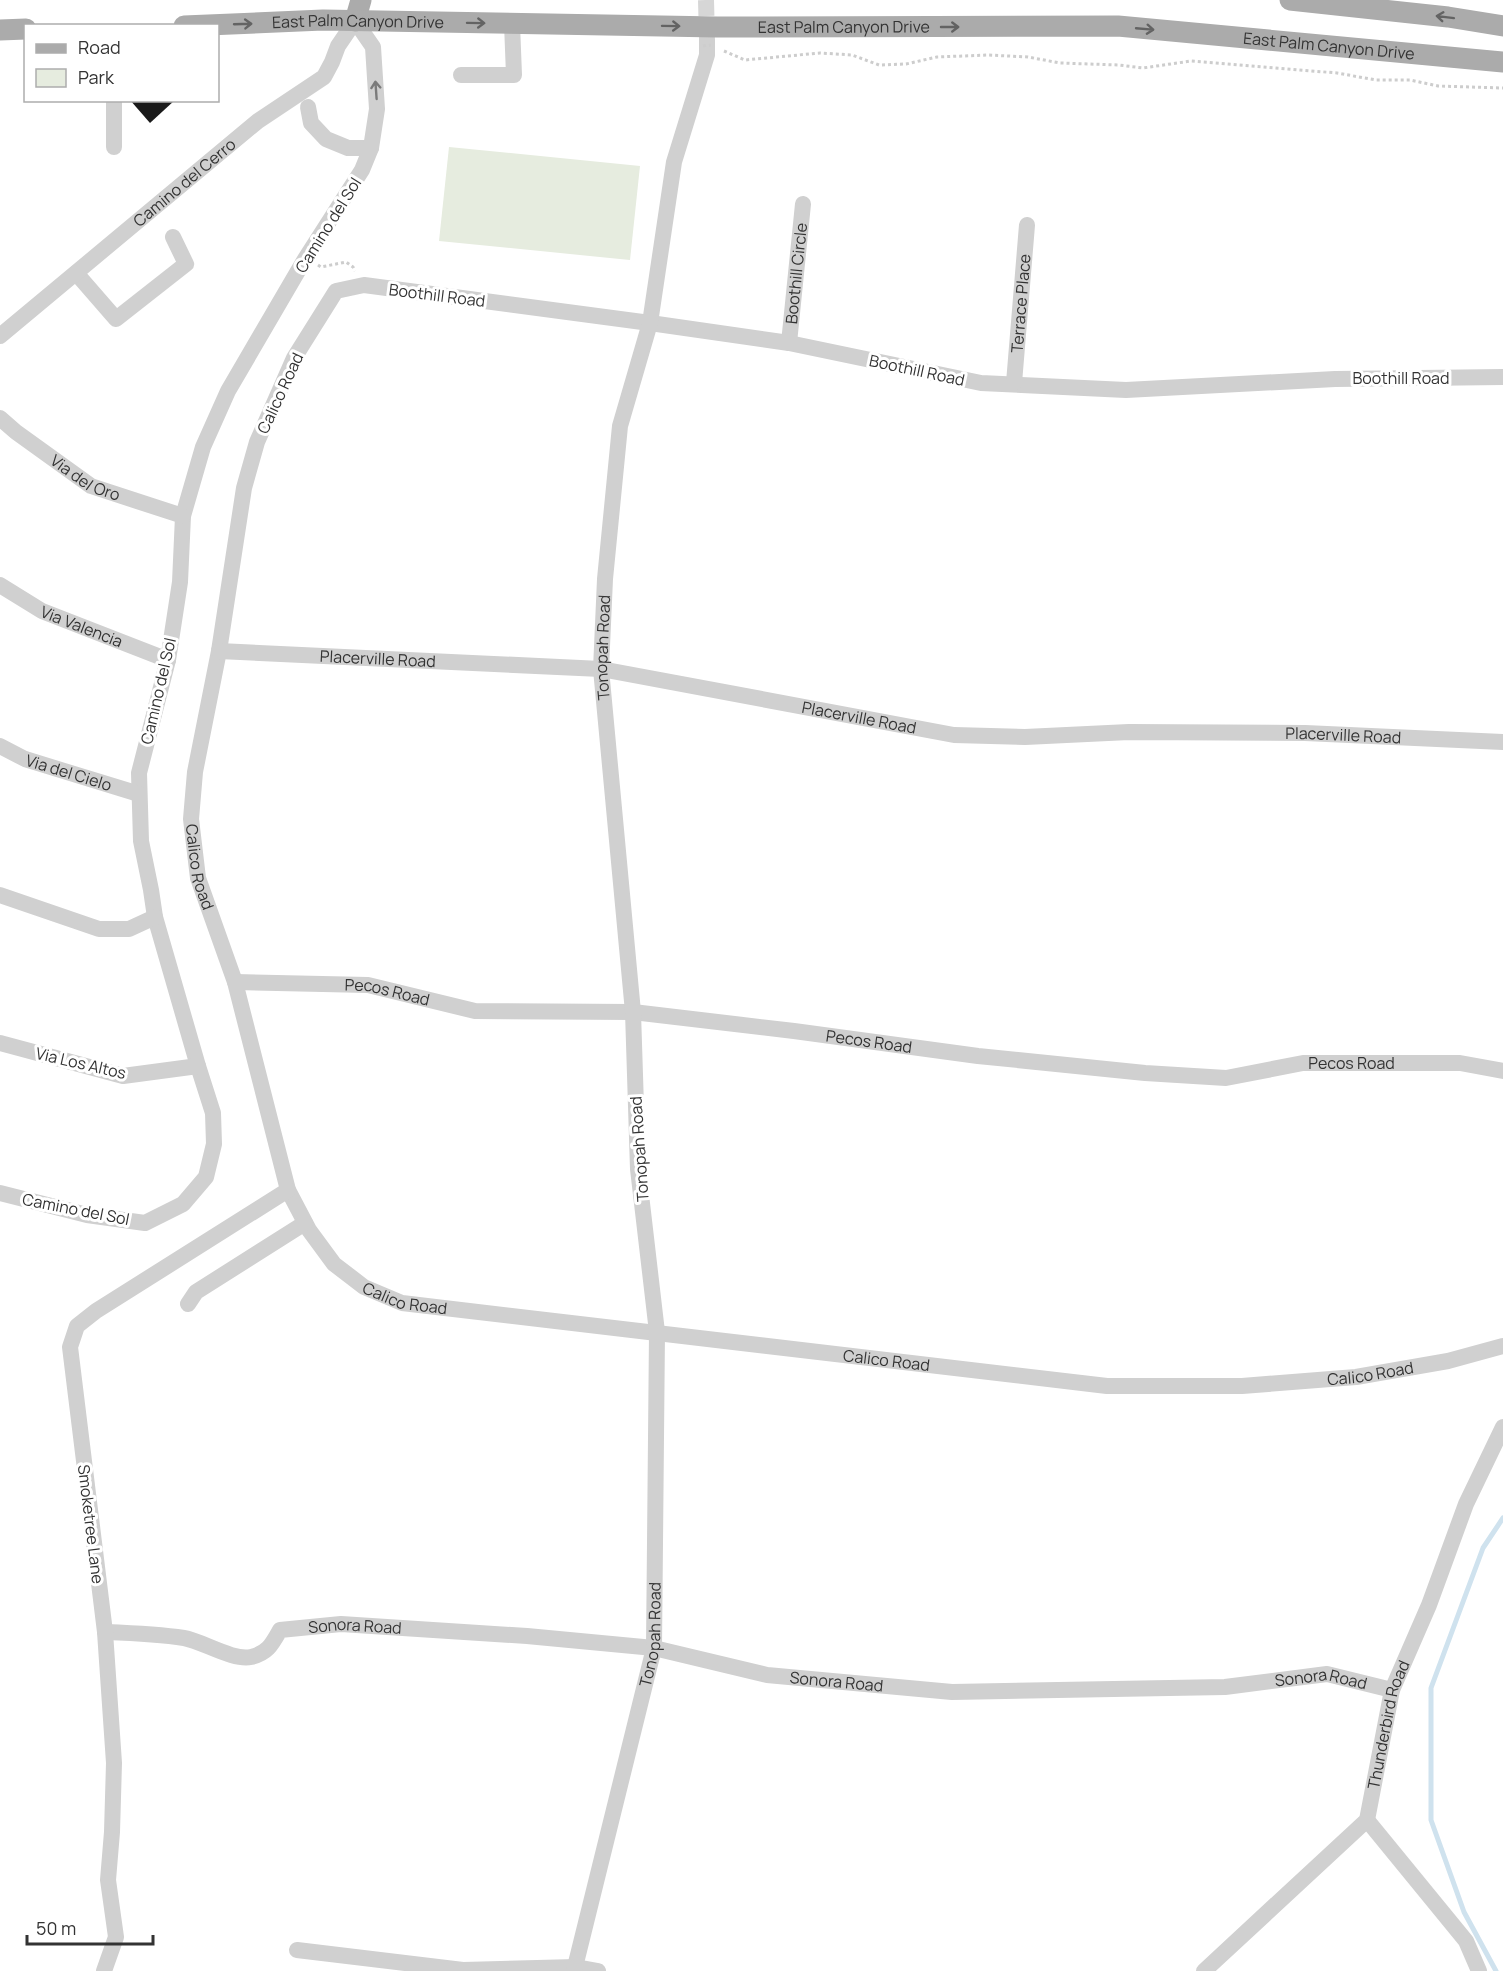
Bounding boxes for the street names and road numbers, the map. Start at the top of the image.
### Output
street label: East Palm Canyon Drive [271,9,444,33]
street label: East Palm Canyon Drive [758,15,930,38]
street label: East Palm Canyon Drive [1242,27,1416,65]
street label: Camino del Cerro [128,133,240,232]
street label: Camino del Sol [290,173,366,277]
street label: Boothill Circle [780,222,812,325]
street label: Terrace Place [1006,253,1036,354]
street label: Boothill Road [388,278,486,312]
street label: Calico Road [252,349,308,437]
street label: Boothill Road [867,349,967,391]
street label: Boothill Road [1353,367,1449,389]
street label: Via del Oro [46,449,123,506]
street label: Tonopah Road [590,594,615,701]
street label: Via Valencia [37,600,126,652]
street label: Camino del Sol [135,636,181,746]
street label: Placerville Road [319,645,436,672]
street label: Placerville Road [800,696,918,739]
street label: Placerville Road [1285,722,1402,748]
street label: Via del Cielo [23,749,114,796]
street label: Calico Road [181,823,219,913]
street label: Pecos Road [344,973,432,1011]
street label: Pecos Road [825,1024,913,1058]
street label: Via Los Altos [34,1042,128,1084]
street label: Pecos Road [1308,1052,1395,1074]
street label: Tonopah Road [624,1096,654,1202]
street label: Camino del Sol [21,1188,131,1230]
street label: Calico Road [359,1277,448,1319]
street label: Calico Road [842,1344,931,1376]
street label: Calico Road [1326,1356,1415,1390]
street label: Smoketree Lane [73,1463,109,1585]
street label: Tonopah Road [634,1582,666,1689]
street label: Sonora Road [307,1613,402,1639]
street label: Thunderbird Road [1362,1657,1415,1791]
street label: Sonora Road [1273,1663,1369,1694]
street label: Sonora Road [789,1666,884,1697]

